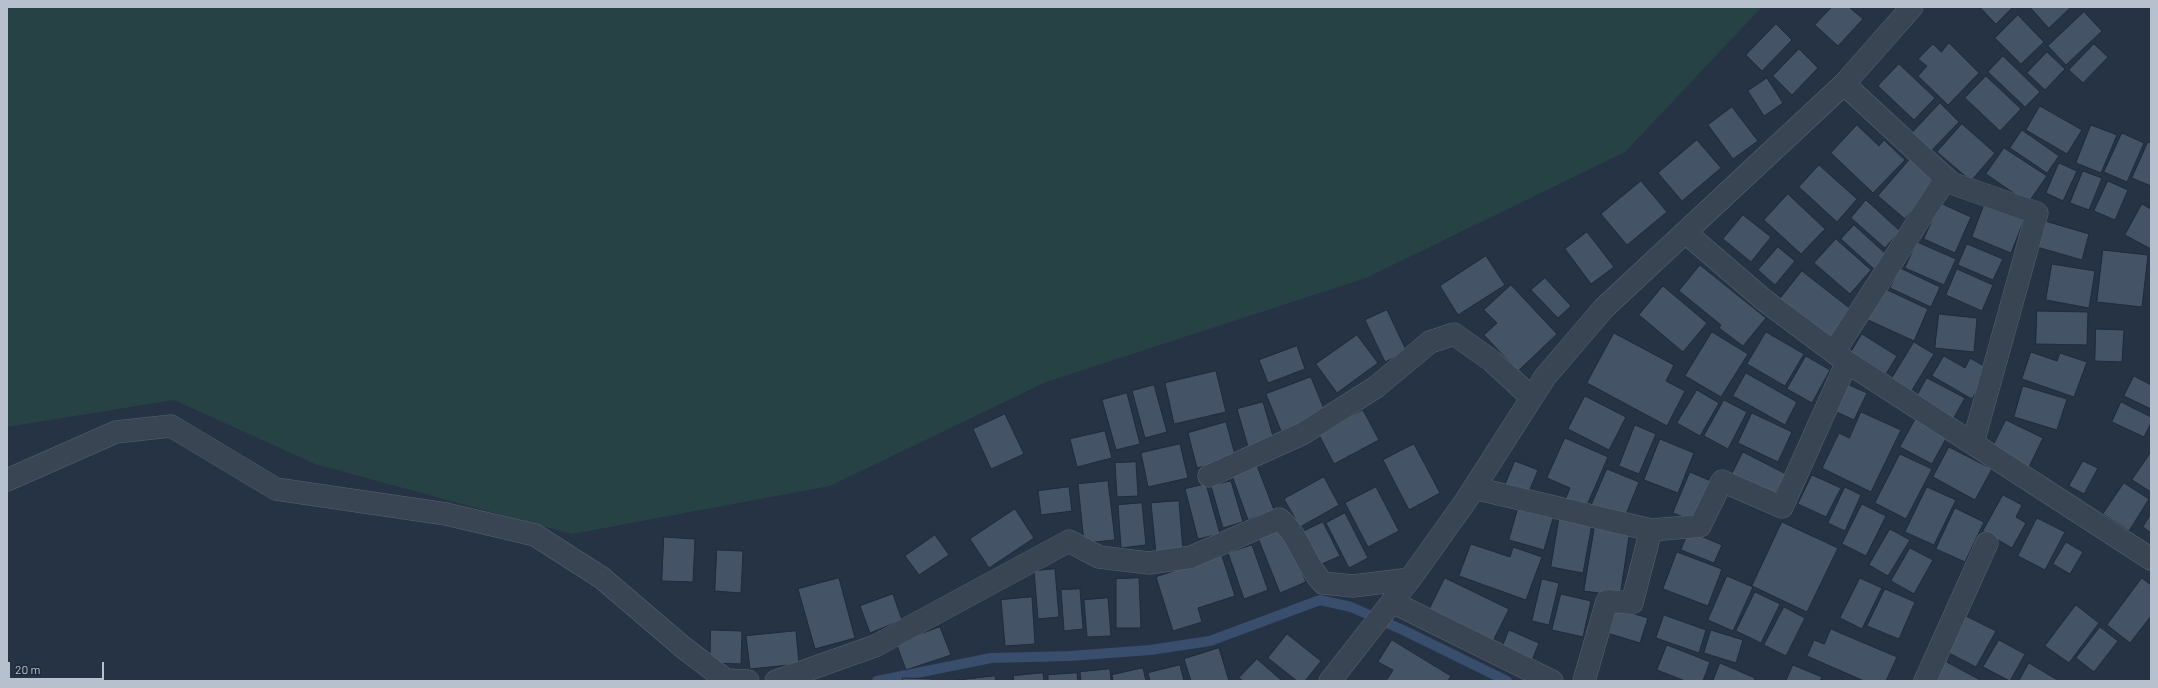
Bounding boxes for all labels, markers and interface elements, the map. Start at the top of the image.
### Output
scale bar [10,654,106,680]
text: 20 m [15,662,41,676]

